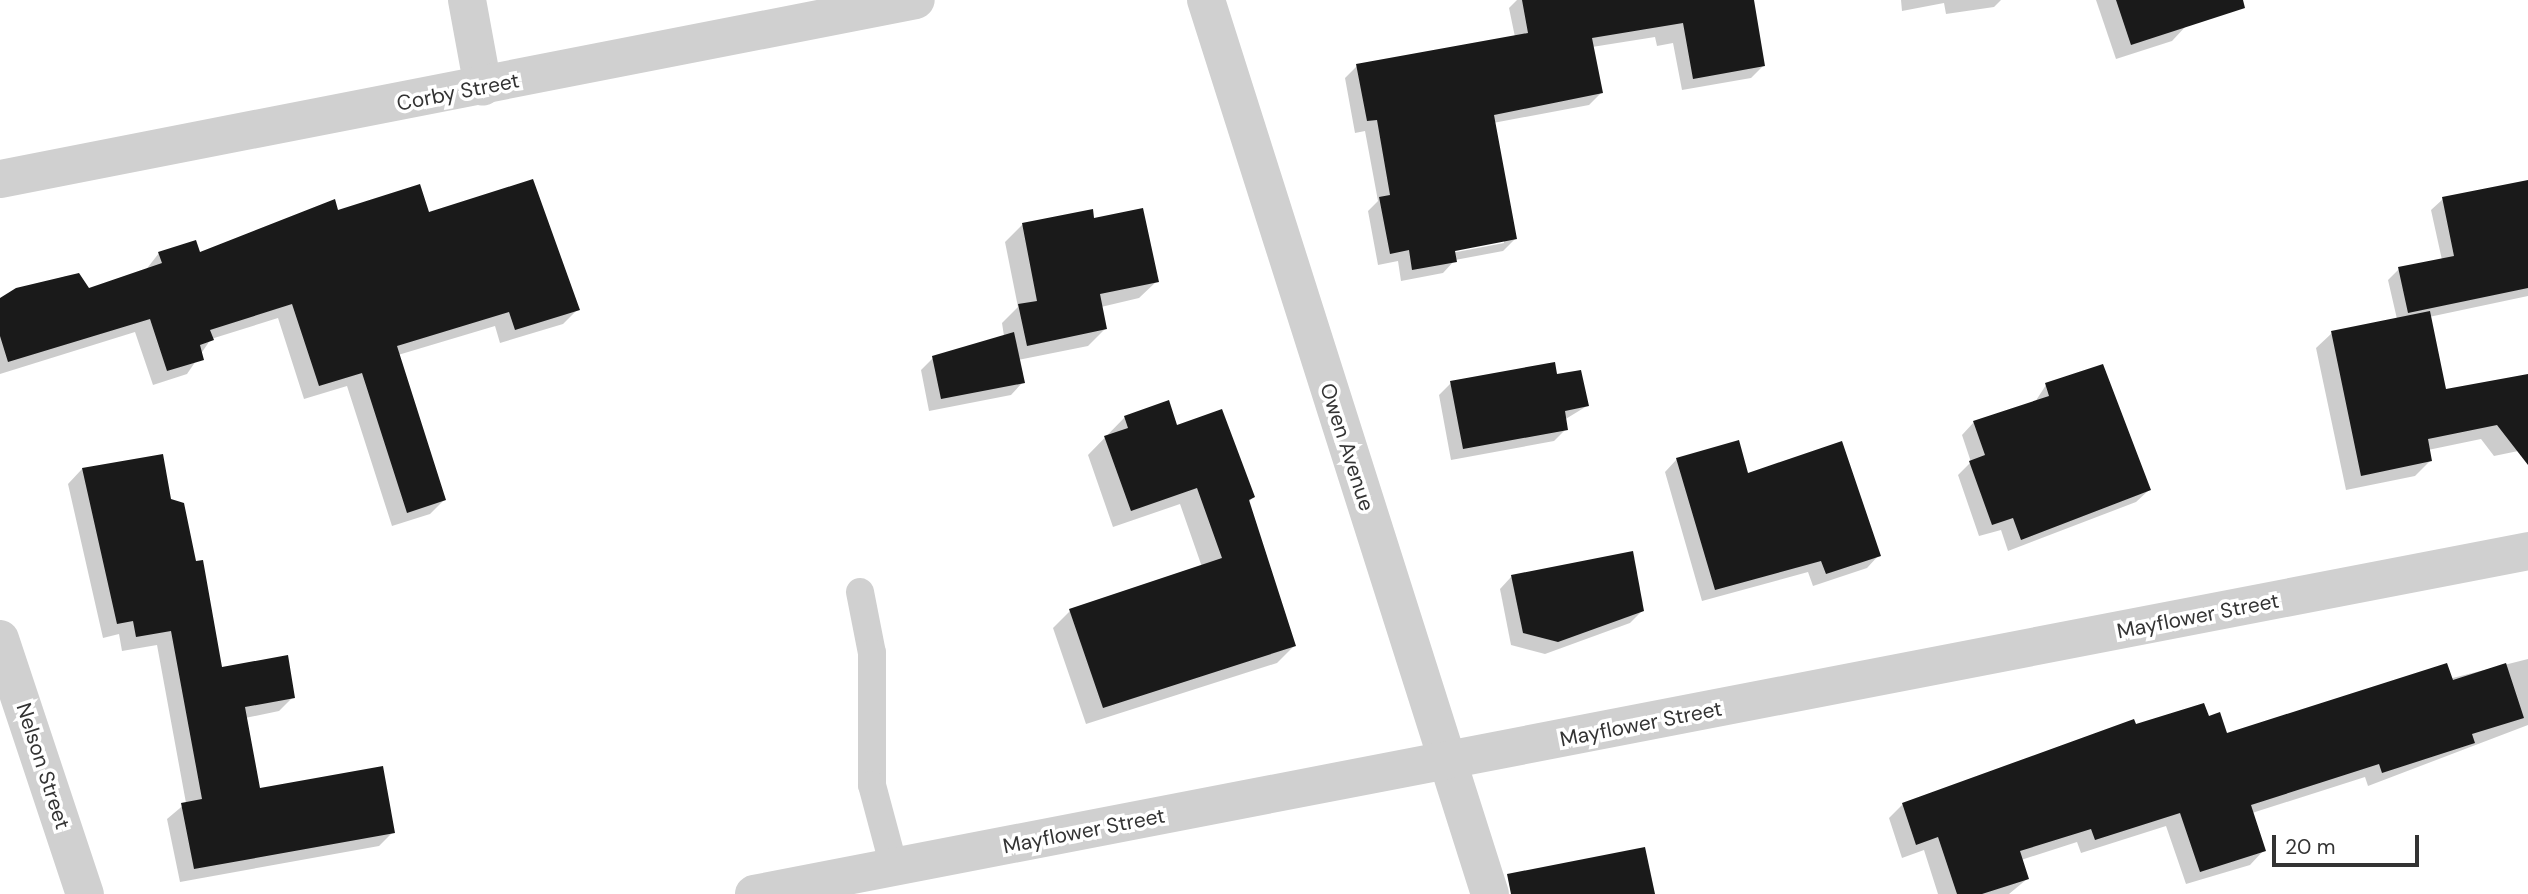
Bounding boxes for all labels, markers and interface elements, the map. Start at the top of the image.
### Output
street label: Corby Street [395,68,521,116]
street label: Owen Avenue [1314,380,1380,514]
street label: Mayflower Street [2115,588,2281,644]
street label: Mayflower Street [1558,696,1724,752]
street label: Nelson Street [11,700,75,832]
street label: Mayflower Street [1001,803,1167,859]
scale bar [2276,820,2423,864]
text: 20 m [2285,833,2336,861]

